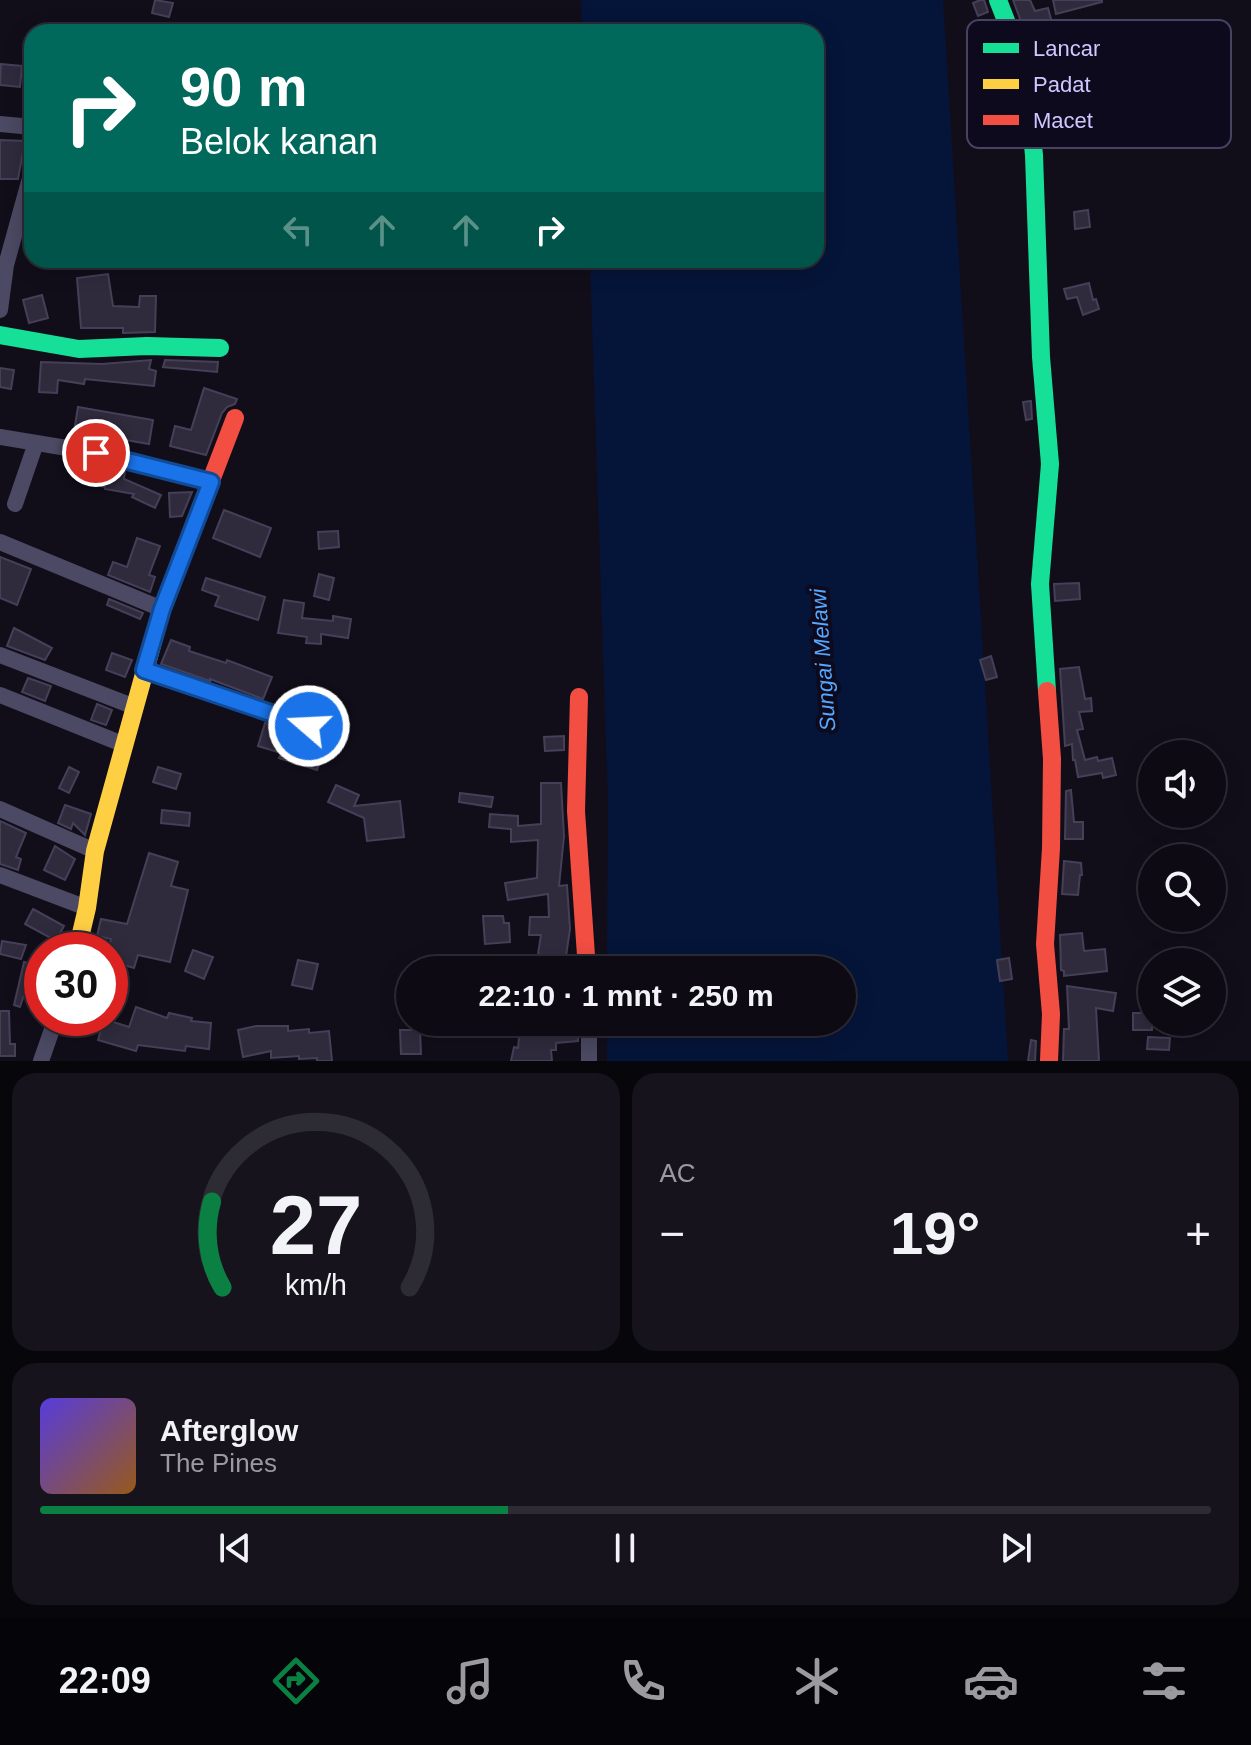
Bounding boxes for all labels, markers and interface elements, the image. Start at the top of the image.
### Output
legend [967,20,1231,148]
text: Lancar [1033,36,1100,61]
text: 90 m [180,55,308,118]
icon: right [48,56,152,160]
text: Padat [1033,72,1091,97]
text: Macet [1033,108,1093,133]
text: Belok kanan [180,121,378,162]
icon: left [276,208,320,252]
icon: ahead [360,208,404,252]
icon: ahead [444,208,488,252]
icon: right [528,208,572,252]
pin [62,419,130,487]
icon: arrive [74,431,118,475]
water label: Sungai Melawi [805,587,840,732]
position arrow [267,684,351,768]
map controls [1138,740,1226,1036]
button: sound [1138,740,1226,828]
button: search [1138,844,1226,932]
speed limit sign: 30 [24,932,128,1036]
button: layers [1138,948,1226,1036]
text: 22:10 · 1 mnt · 250 m [478,979,774,1012]
text: AC [660,1158,696,1188]
text: 27 [269,1179,362,1272]
text: 19° [890,1200,981,1267]
text: − [660,1209,685,1258]
text: + [1185,1209,1211,1258]
text: km/h [285,1269,347,1301]
text: Afterglow [160,1414,298,1447]
text: The Pines [160,1448,277,1478]
icon: previous [213,1526,257,1570]
icon: pause [603,1526,647,1570]
icon: next [994,1526,1038,1570]
icon: directions [268,1653,324,1709]
icon: music [442,1653,498,1709]
icon: phone [615,1653,671,1709]
icon: climate [789,1653,845,1709]
icon: car [963,1653,1019,1709]
icon: filters [1136,1653,1192,1709]
text: 22:09 [59,1660,151,1701]

